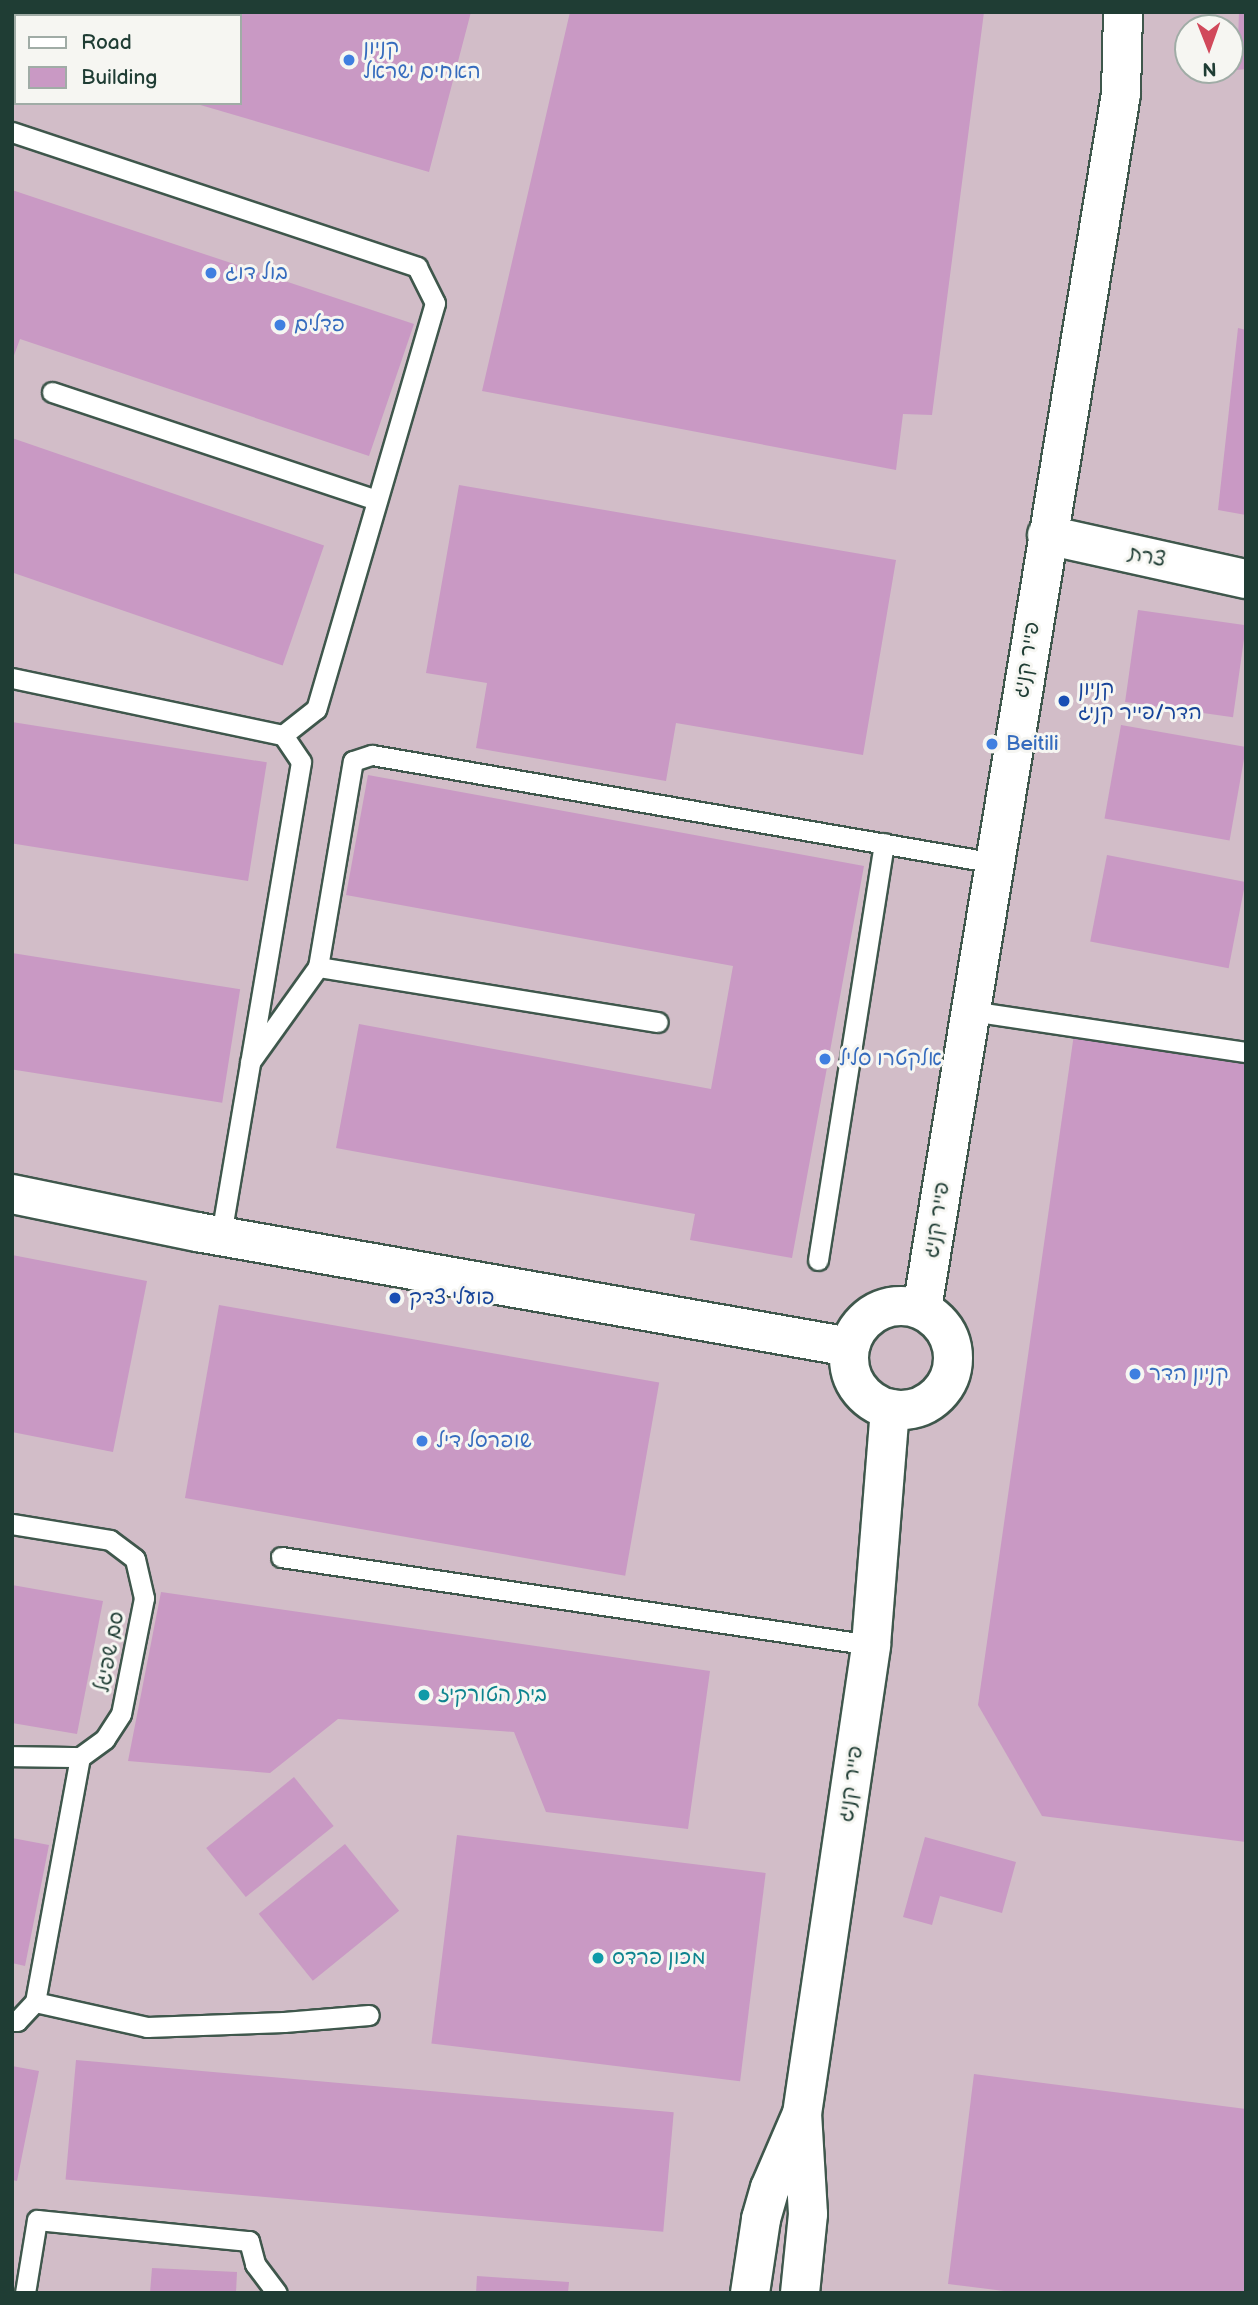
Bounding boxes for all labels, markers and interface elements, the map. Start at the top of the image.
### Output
legend [14,14,242,105]
north arrow [1174,14,1244,84]
text: Road [81,30,132,55]
place label: קניון האחים ישראל [363,35,481,85]
marker: קניון האחים ישראל [341,52,357,68]
text: N [1202,57,1217,80]
text: Building [81,65,157,90]
place label: בול דוג [225,260,288,286]
marker: בול דוג [203,265,219,281]
place label: פדלים [294,312,345,338]
marker: פדלים [272,317,288,333]
street label: צרת [1126,541,1168,573]
street label: פייר קניג [1009,620,1045,700]
place label: קניון הדר/פייר קניג [1078,676,1202,726]
marker: קניון הדר/פייר קניג [1056,693,1072,709]
place label: Beitili [1006,731,1059,757]
marker: Beitili [984,736,1000,752]
place label: אלקטרו סליל [839,1046,942,1072]
marker: אלקטרו סליל [817,1051,833,1067]
street label: פייר קניג [919,1180,955,1260]
place label: פועלי צדק [409,1285,494,1311]
marker: פועלי צדק [387,1290,403,1306]
place label: קניון הדר [1149,1361,1229,1387]
marker: קניון הדר [1127,1366,1143,1382]
place label: שופרסל דיל [436,1428,532,1454]
marker: שופרסל דיל [414,1433,430,1449]
street label: סם שפיגל [90,1610,130,1694]
place label: בית הטורקיז [438,1682,547,1708]
marker: בית הטורקיז [416,1687,432,1703]
street label: פייר קניג [833,1744,869,1824]
place label: מכון פרדס [612,1945,705,1971]
marker: מכון פרדס [590,1950,606,1966]

